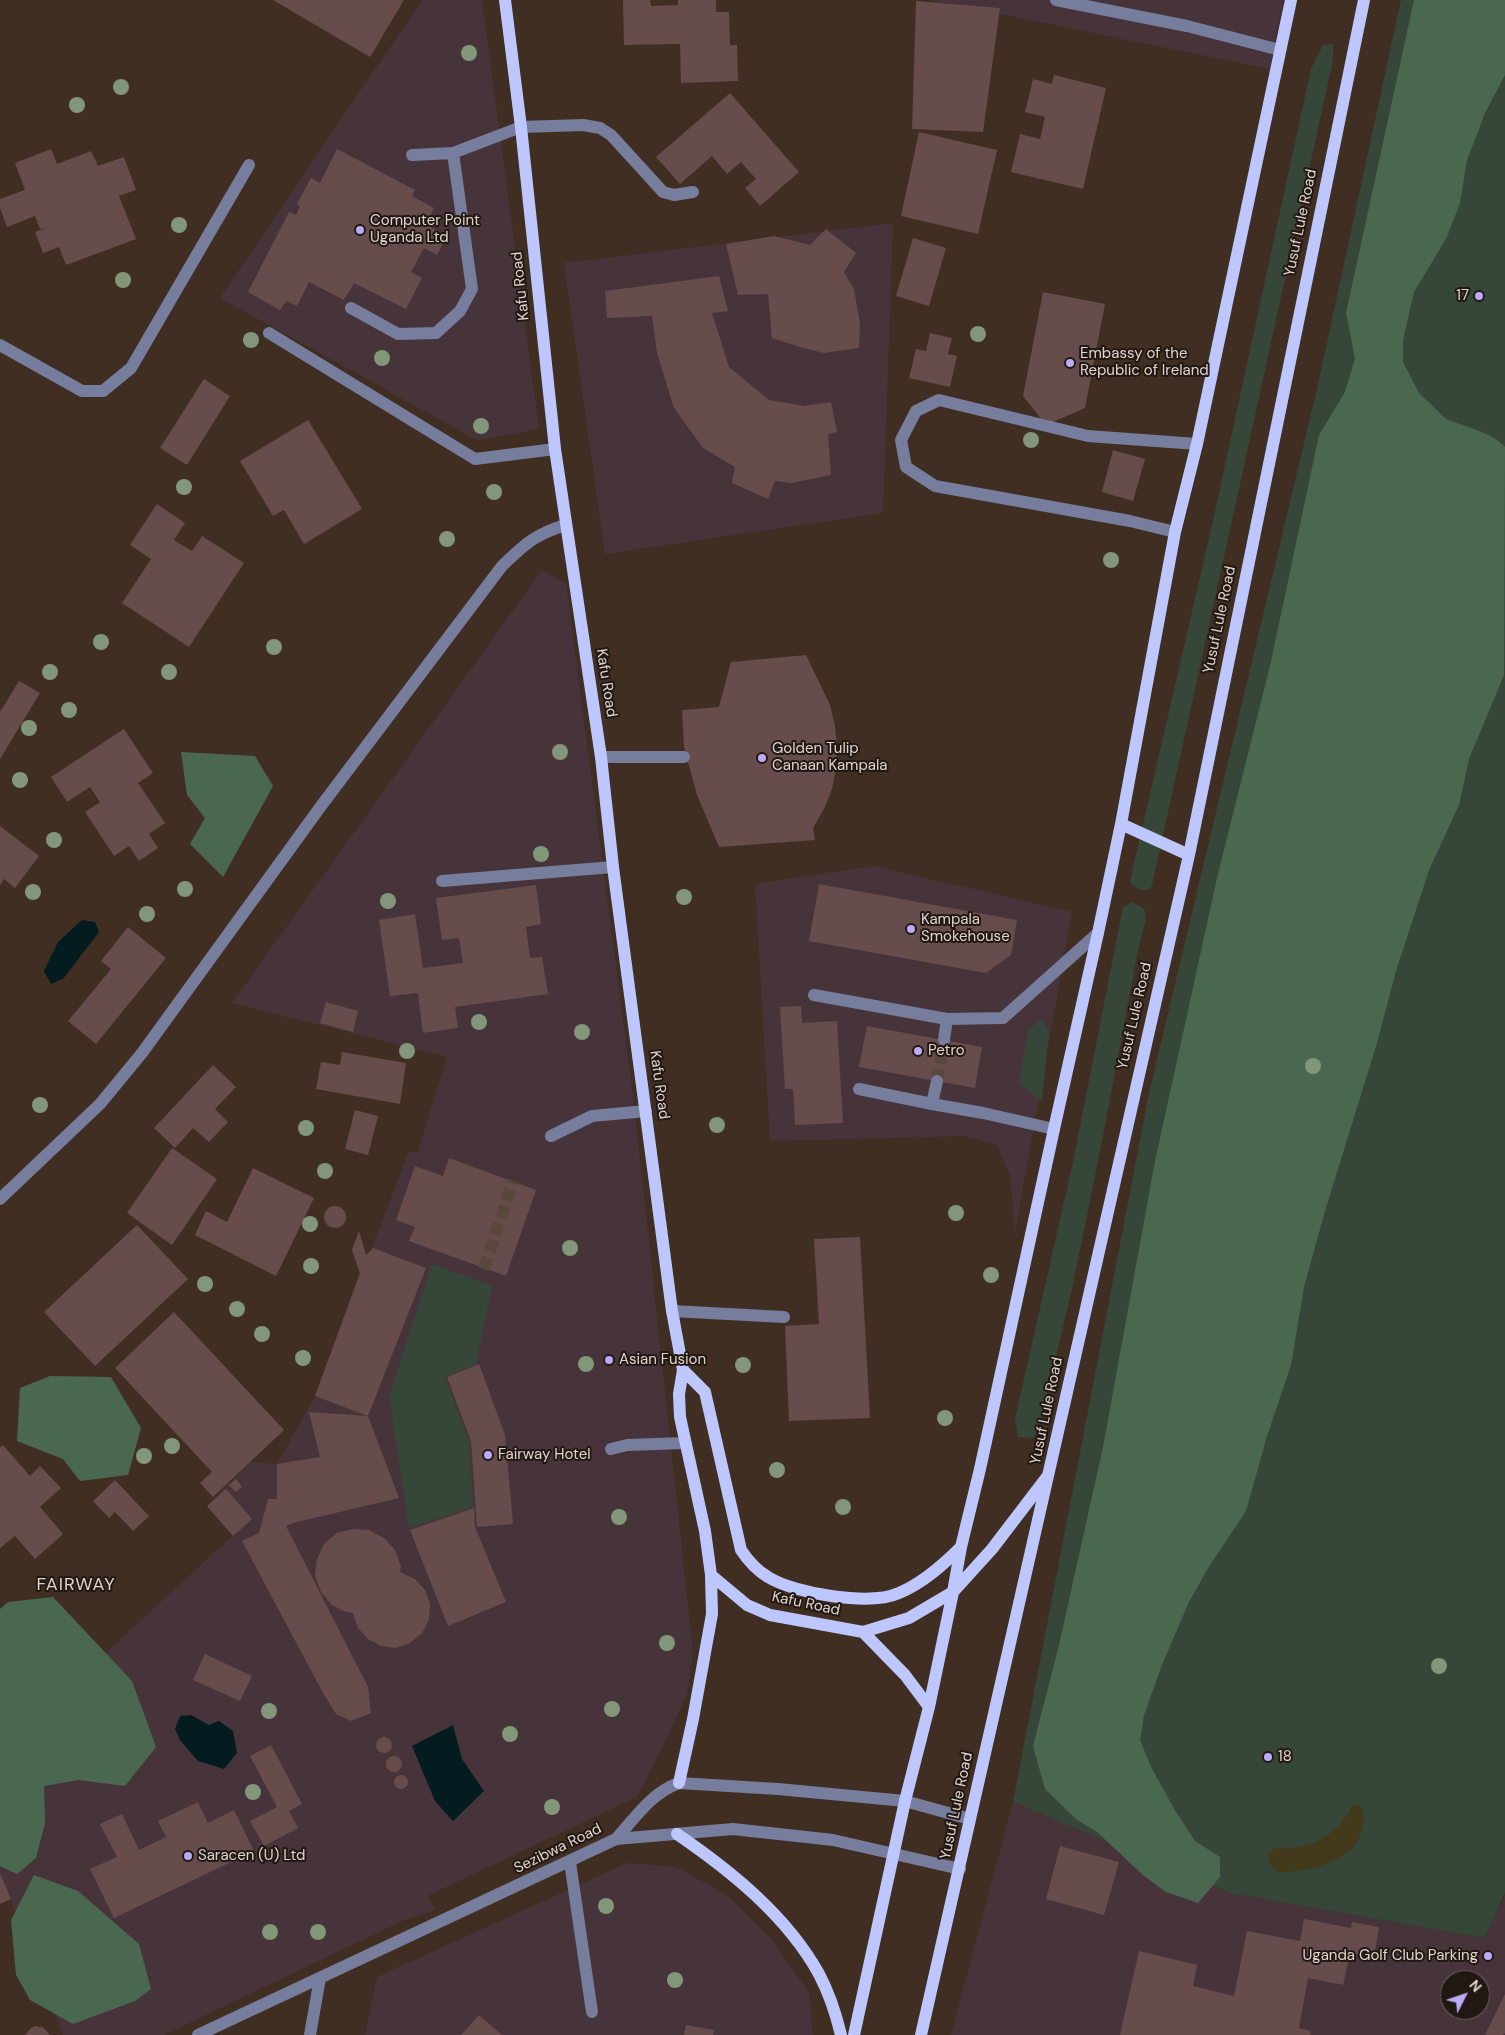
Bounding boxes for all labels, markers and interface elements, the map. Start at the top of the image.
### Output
street label: Yusuf Lule Road [1281,168,1321,278]
place label: Computer Point Uganda Ltd [370,212,480,247]
marker: Computer Point Uganda Ltd [354,224,366,236]
street label: Kafu Road [508,251,534,321]
place label: 17 [1456,287,1469,305]
marker: 17 [1473,290,1485,302]
place label: Embassy of the Republic of Ireland [1080,345,1209,380]
marker: Embassy of the Republic of Ireland [1064,357,1076,369]
street label: Yusuf Lule Road [1200,565,1240,675]
street label: Kafu Road [592,647,620,719]
place label: Golden Tulip Canaan Kampala [772,740,887,775]
marker: Golden Tulip Canaan Kampala [756,752,768,764]
place label: Kampala Smokehouse [921,911,1010,946]
marker: Kampala Smokehouse [905,923,917,935]
street label: Yusuf Lule Road [1114,961,1156,1071]
place label: Petro [928,1042,965,1060]
marker: Petro [912,1045,924,1057]
street label: Kafu Road [645,1049,673,1121]
place label: Asian Fusion [619,1351,706,1369]
marker: Asian Fusion [603,1354,615,1366]
street label: Yusuf Lule Road [1027,1356,1067,1466]
place label: Fairway Hotel [498,1446,591,1464]
marker: Fairway Hotel [482,1449,494,1461]
district label: FAIRWAY [36,1574,116,1596]
street label: Kafu Road [770,1588,842,1620]
place label: 18 [1278,1748,1292,1766]
street label: Yusuf Lule Road [937,1751,977,1861]
marker: 18 [1262,1751,1274,1763]
street label: Sezibwa Road [511,1820,605,1878]
place label: Saracen (U) Ltd [198,1847,306,1865]
marker: Saracen (U) Ltd [182,1850,194,1862]
place label: Uganda Golf Club Parking [1303,1947,1478,1965]
marker: Uganda Golf Club Parking [1482,1950,1494,1962]
north arrow [1440,1970,1490,2020]
text: N [1465,1976,1486,1996]

